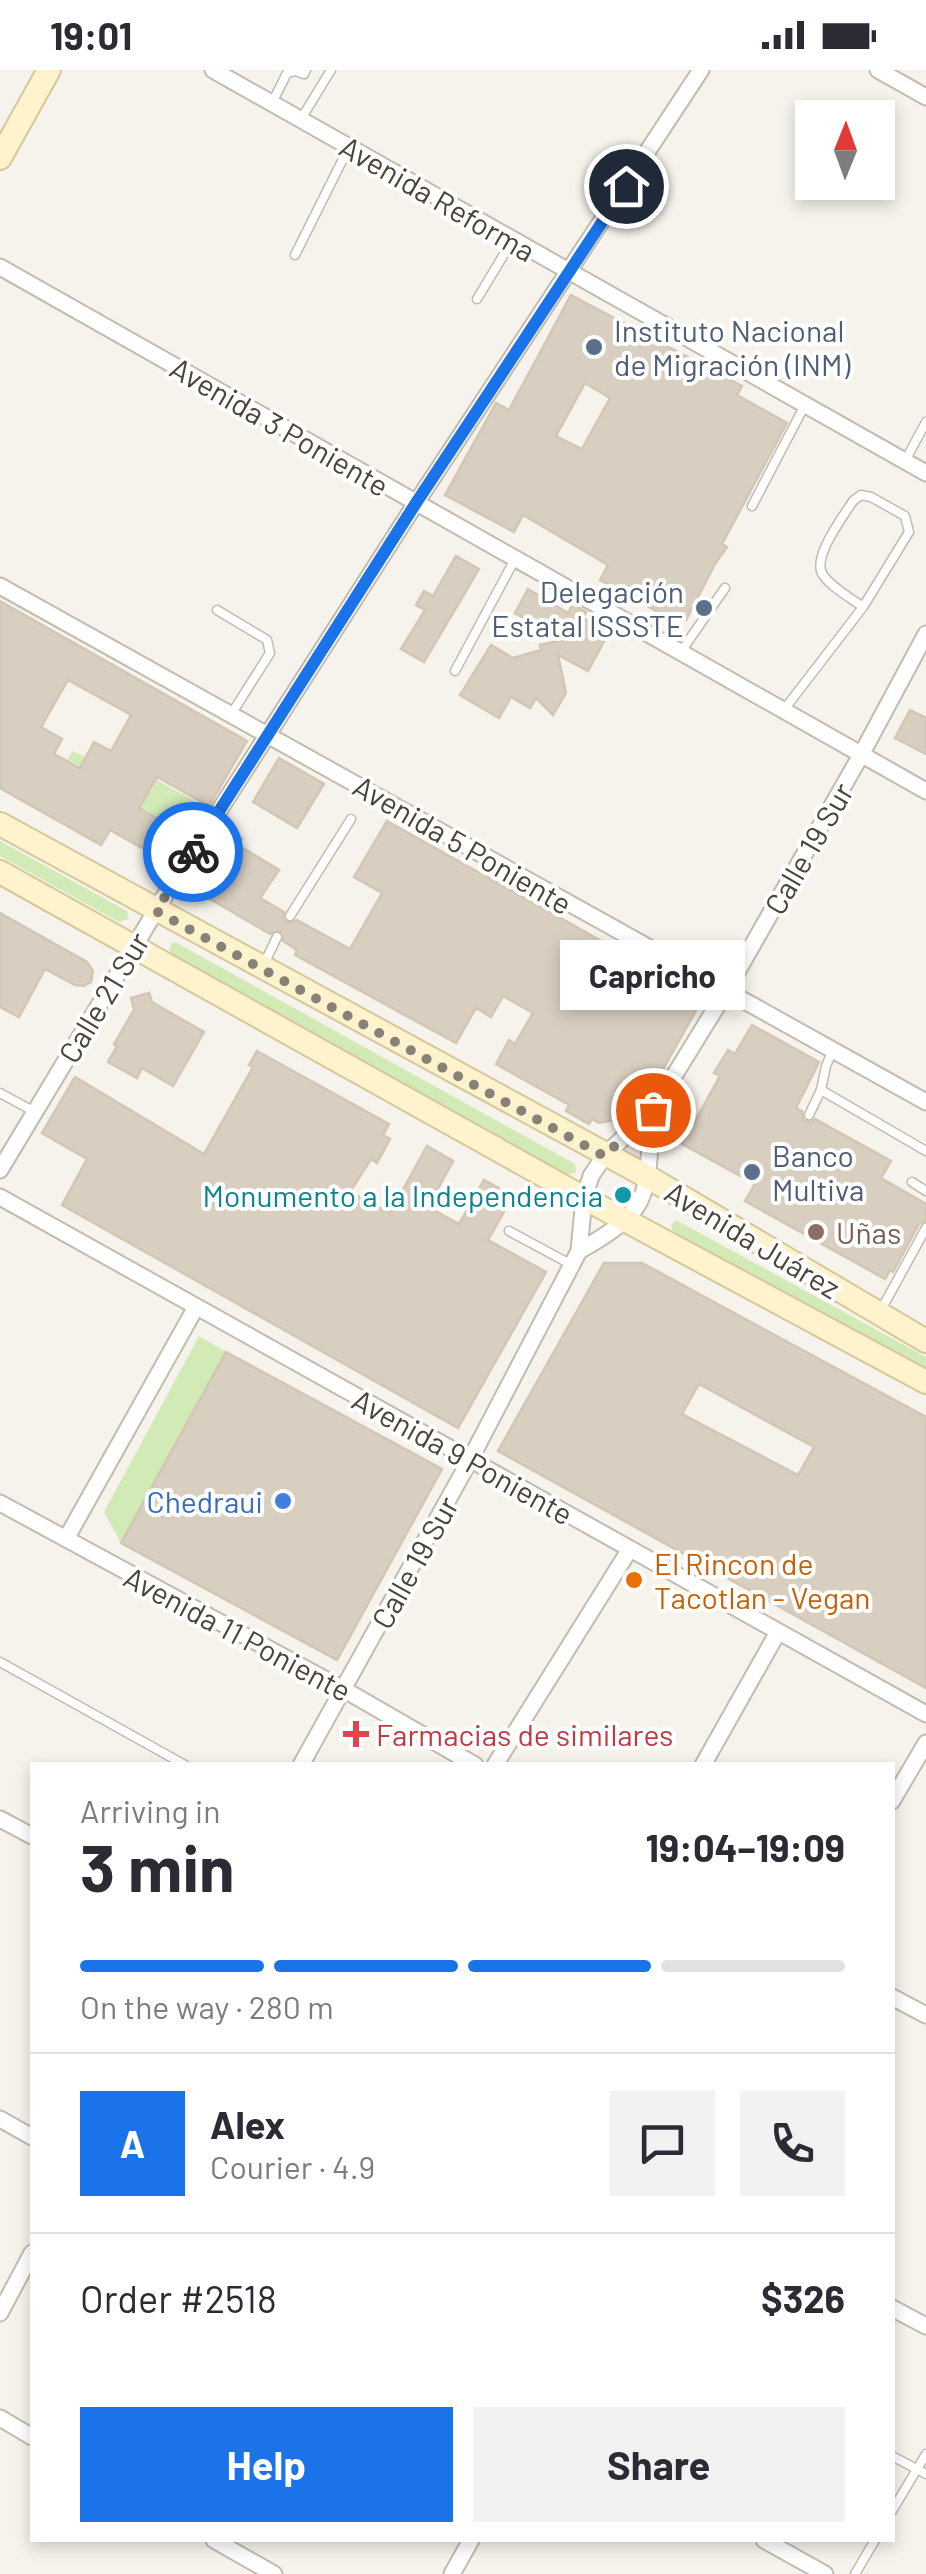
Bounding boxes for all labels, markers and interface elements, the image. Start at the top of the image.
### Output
text: 19:01 [50,12,132,58]
north arrow [795,100,895,200]
map controls [795,100,895,200]
street label: Avenida Reforma [334,128,542,268]
pin [584,144,669,229]
icon: home [599,159,654,214]
place label: Instituto Nacional de Migración (INM) [614,312,851,382]
marker: Instituto Nacional de Migración (INM) [583,336,605,358]
street label: Avenida 3 Poniente [164,349,396,503]
place label: Delegación Estatal ISSSTE [491,573,684,643]
marker: Delegación Estatal ISSSTE [693,597,715,619]
street label: Avenida 5 Poniente [347,767,579,921]
street label: Calle 19 Sur [756,776,860,920]
courier [143,802,243,902]
icon: bike [166,825,221,880]
street label: Calle 21 Sur [50,925,156,1069]
callout: Capricho [560,940,746,1010]
text: Capricho [589,956,716,994]
pin [611,1068,696,1153]
icon: bag [626,1083,681,1138]
place label: Banco Multiva [772,1137,864,1207]
marker: Banco Multiva [741,1161,763,1183]
street label: Avenida Juárez [659,1173,847,1305]
place label: Monumento a la Independencia [203,1177,603,1213]
marker: Monumento a la Independencia [612,1184,634,1206]
place label: Uñas [836,1214,901,1250]
marker: Uñas [805,1221,827,1243]
street label: Avenida 9 Poniente [347,1381,579,1531]
place label: Chedraui [147,1483,263,1519]
street label: Calle 19 Sur [363,1489,465,1634]
marker: Chedraui [272,1490,294,1512]
place label: El Rincon de Tacotlan - Vegan [654,1545,871,1615]
street label: Avenida 11 Poniente [118,1558,358,1708]
marker: El Rincon de Tacotlan - Vegan [623,1569,645,1591]
place label: Farmacias de similares [376,1716,674,1752]
marker: Farmacias de similares [345,1723,367,1745]
text: Arriving in [80,1791,220,1829]
text: 19:04–19:09 [645,1824,845,1870]
text: 3 min [80,1827,235,1905]
text: On the way · 280 m [80,1987,334,2025]
button: chat [610,2091,715,2196]
button: phone [740,2091,845,2196]
text: Alex [210,2101,285,2147]
text: A [120,2120,145,2166]
text: Courier · 4.9 [210,2147,375,2185]
text: Order #2518 [80,2275,277,2321]
text: $326 [761,2275,845,2321]
button: Help [80,2407,453,2522]
button: Share [473,2407,845,2522]

